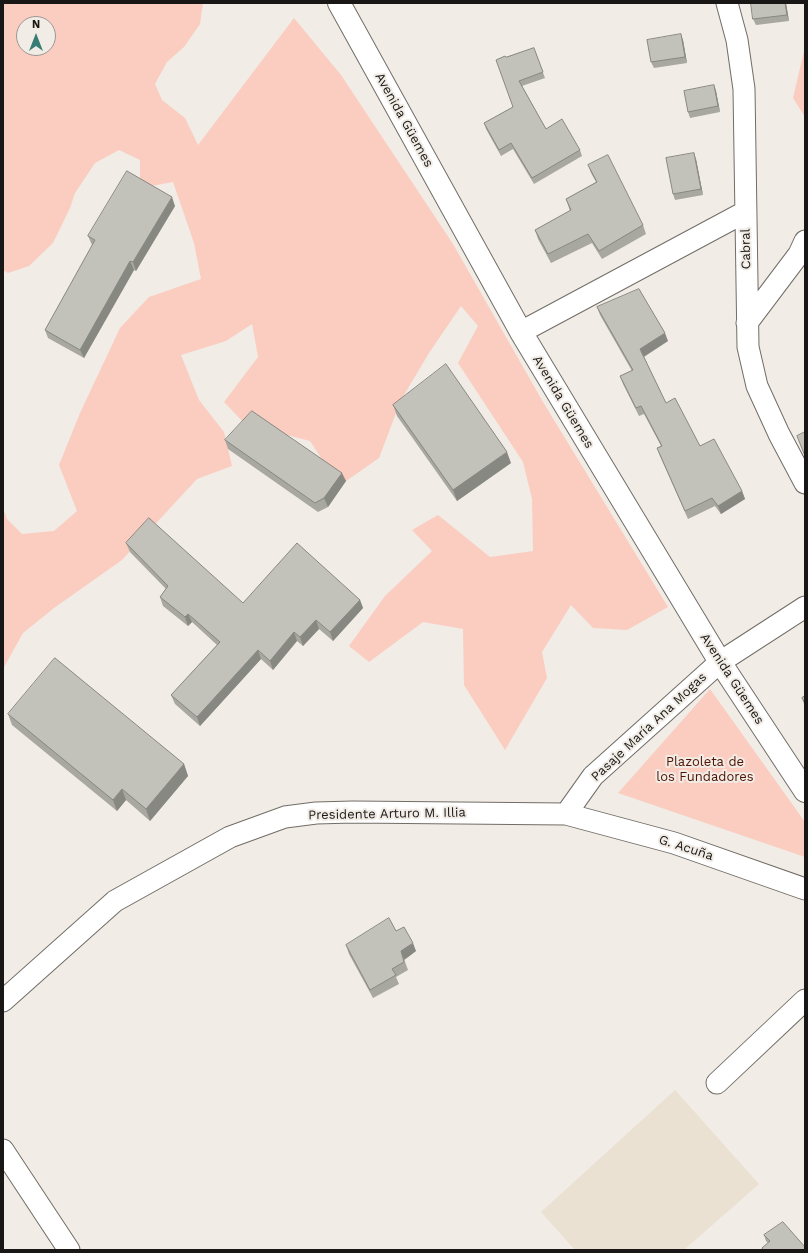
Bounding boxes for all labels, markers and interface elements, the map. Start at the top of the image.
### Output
north arrow [16,16,56,56]
text: N [32,18,40,31]
street label: Avenida Güemes [372,70,436,170]
street label: Cabral [738,228,754,270]
street label: Avenida Güemes [529,353,597,451]
street label: Avenida Güemes [697,630,767,728]
street label: Pasaje María Ana Mogas [588,669,710,785]
park label: Plazoleta de los Fundadores [656,754,754,785]
street label: Presidente Arturo M. Illia [308,805,466,823]
street label: G. Acuña [657,832,715,864]

